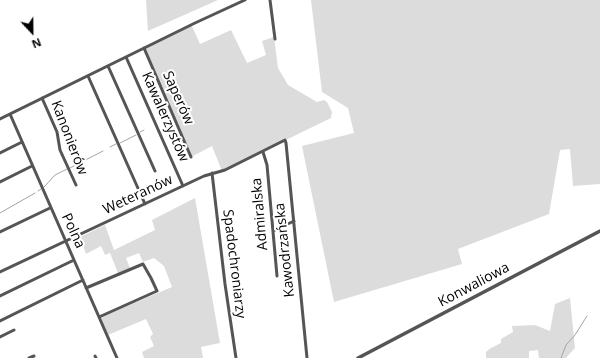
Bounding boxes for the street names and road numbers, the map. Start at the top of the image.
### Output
street label: Kawalerzystów [138,69,192,165]
street label: Saperów [159,69,197,127]
street label: Kanonierów [47,98,91,178]
street label: Weteranów [100,172,176,218]
street label: Admiralska [248,177,272,251]
street label: Kawodrzańska [272,202,298,298]
street label: Spadochroniarzy [219,209,249,319]
street label: Polna [58,211,88,251]
street label: Konwaliowa [435,259,513,311]

